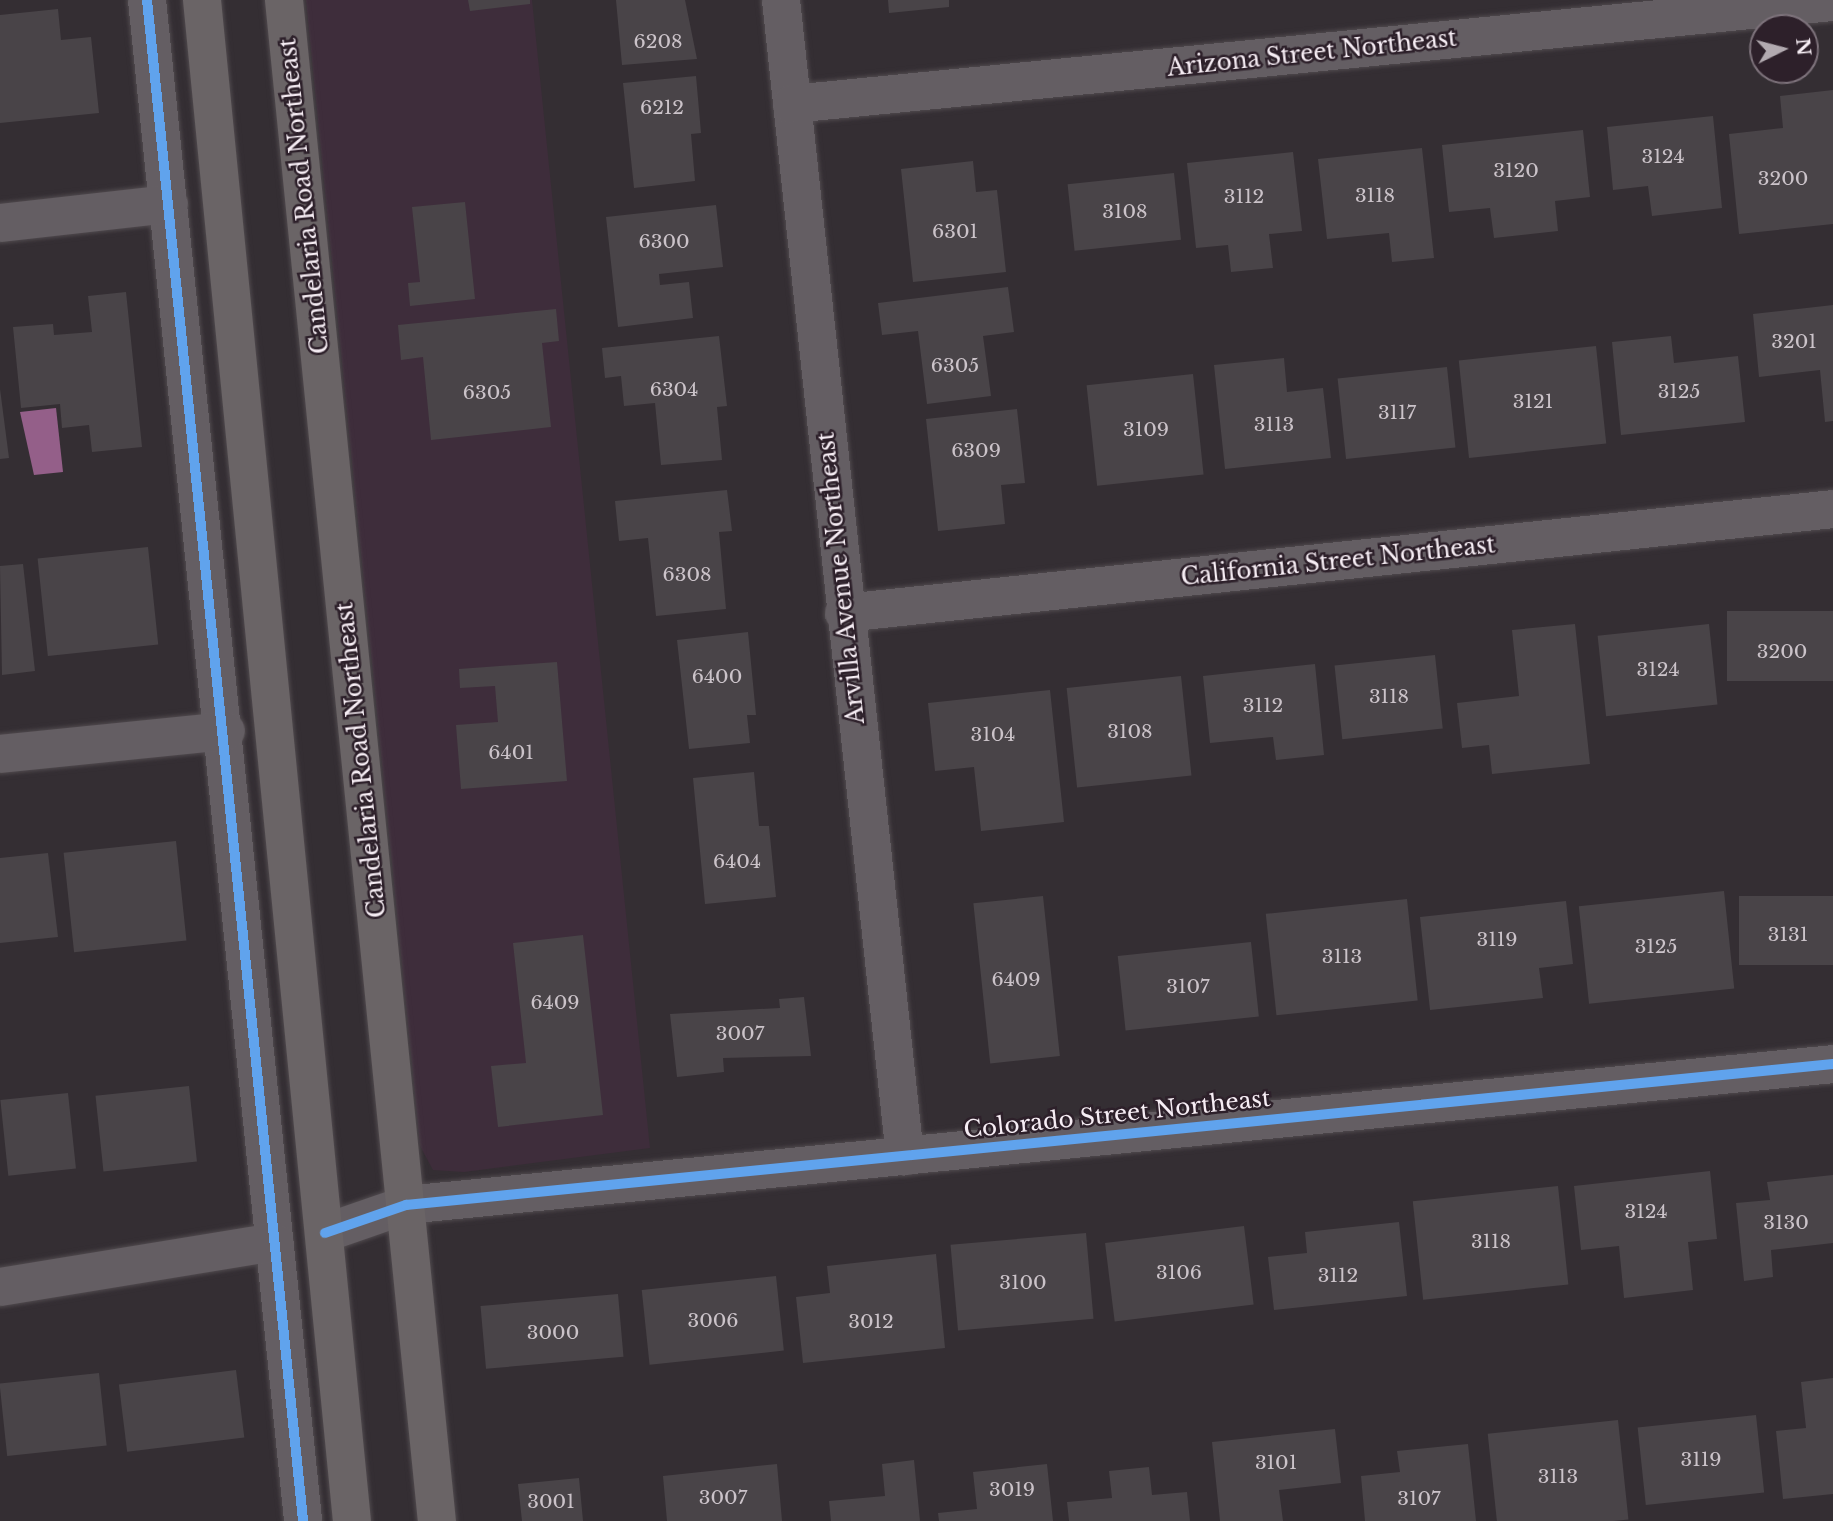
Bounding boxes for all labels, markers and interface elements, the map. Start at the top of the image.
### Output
north arrow [1749,14,1819,84]
street label: Arizona Street Northeast [1166,24,1458,82]
house number: 6208 [633,31,683,53]
street label: Candelaria Road Northeast [274,37,334,355]
text: N [1791,37,1816,57]
house number: 6212 [640,97,684,119]
house number: 3124 [1642,146,1684,168]
house number: 3120 [1493,160,1539,182]
house number: 3200 [1758,168,1808,190]
house number: 3118 [1355,185,1395,207]
house number: 3112 [1224,186,1264,208]
house number: 3108 [1102,201,1148,223]
house number: 6301 [932,221,978,243]
house number: 6300 [638,231,690,253]
house number: 3201 [1771,331,1817,353]
house number: 6305 [931,355,979,377]
house number: 6304 [650,379,698,401]
house number: 3125 [1658,381,1700,403]
house number: 6305 [463,382,511,404]
house number: 3121 [1513,391,1553,413]
house number: 3117 [1378,402,1416,424]
house number: 3113 [1254,414,1294,436]
house number: 3109 [1123,419,1169,441]
street label: Arvilla Avenue Northeast [812,430,870,726]
house number: 6309 [951,440,1001,462]
street label: California Street Northeast [1179,531,1497,591]
house number: 6308 [662,564,712,586]
street label: Candelaria Road Northeast [331,601,391,919]
house number: 3200 [1757,641,1807,663]
house number: 3124 [1637,659,1679,681]
house number: 6400 [692,666,742,688]
house number: 3118 [1369,686,1409,708]
house number: 3112 [1243,695,1283,717]
house number: 3108 [1107,721,1153,743]
house number: 3104 [971,724,1015,746]
house number: 6401 [488,742,534,764]
house number: 6404 [713,851,761,873]
house number: 3131 [1768,924,1808,946]
house number: 3119 [1477,929,1517,951]
house number: 3125 [1635,936,1677,958]
house number: 3113 [1322,946,1362,968]
house number: 6409 [991,969,1041,991]
house number: 3107 [1166,976,1210,998]
house number: 6409 [530,992,580,1014]
house number: 3007 [716,1023,764,1045]
street label: Colorado Street Northeast [962,1084,1272,1144]
house number: 3124 [1625,1201,1667,1223]
house number: 3130 [1763,1212,1809,1234]
house number: 3118 [1471,1231,1511,1253]
house number: 3106 [1156,1262,1202,1284]
house number: 3112 [1318,1265,1358,1287]
house number: 3100 [999,1272,1047,1294]
house number: 3006 [687,1310,739,1332]
house number: 3012 [848,1311,894,1333]
house number: 3000 [527,1322,579,1344]
house number: 3119 [1681,1449,1721,1471]
house number: 3101 [1255,1452,1297,1474]
house number: 3113 [1538,1466,1578,1488]
house number: 3019 [989,1479,1035,1501]
house number: 3007 [699,1487,747,1509]
house number: 3107 [1397,1488,1441,1510]
house number: 3001 [527,1491,575,1513]

